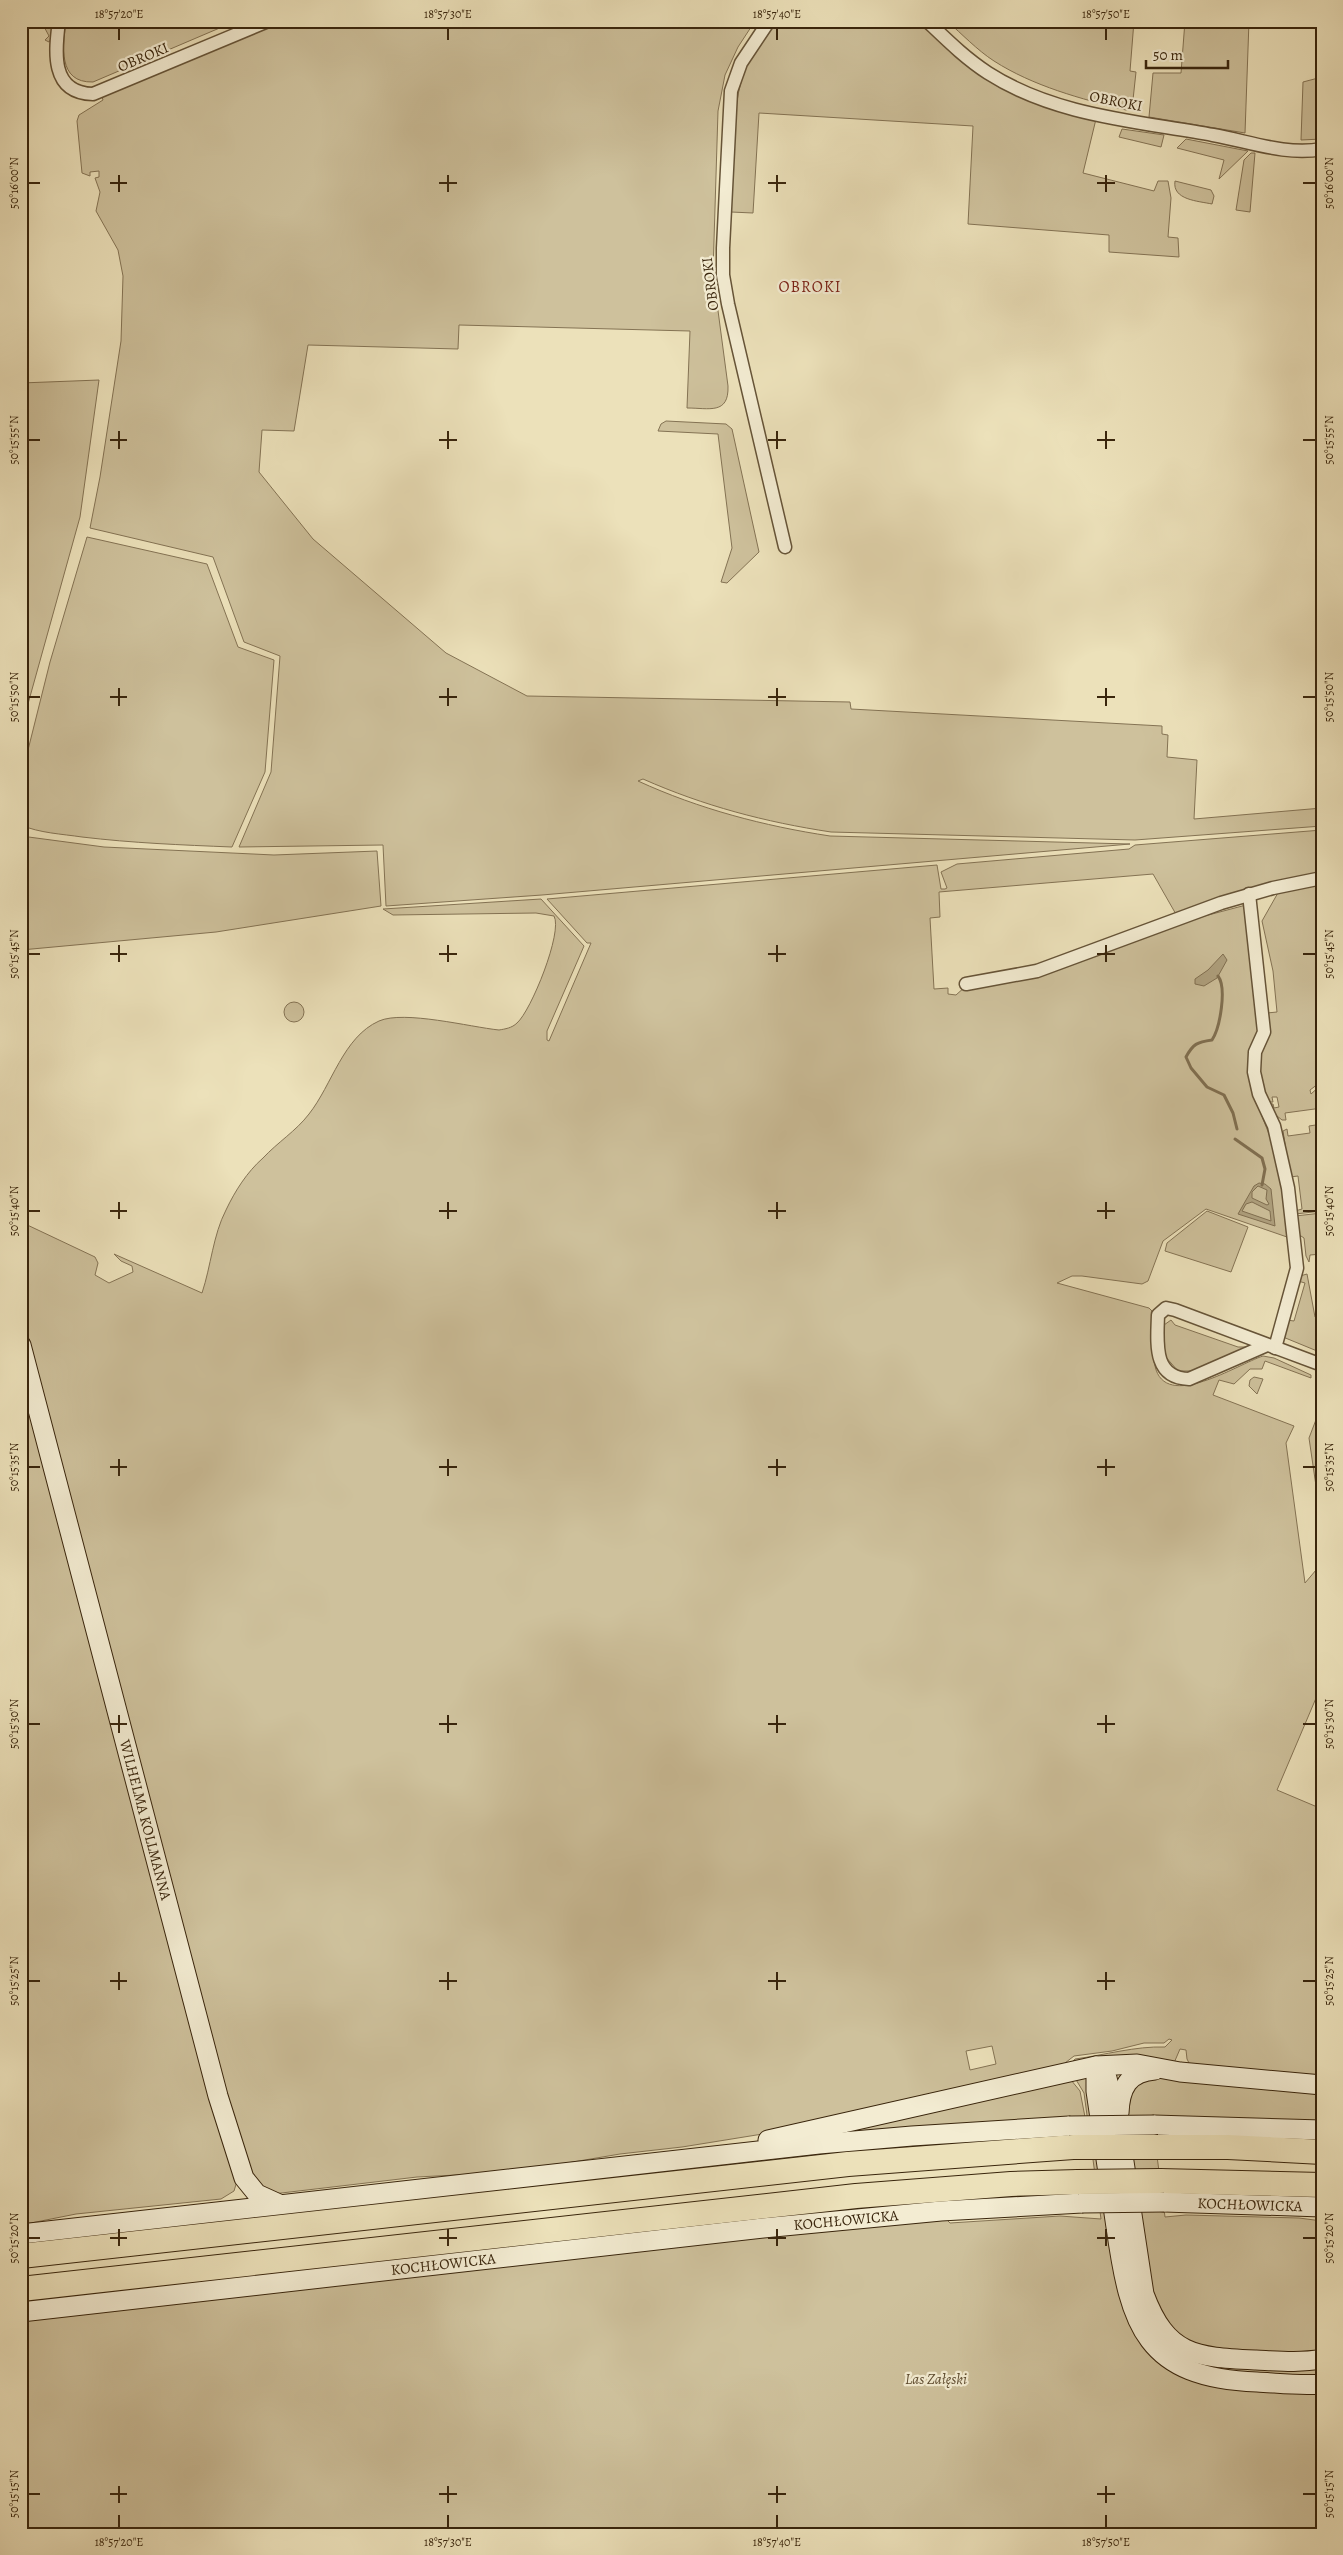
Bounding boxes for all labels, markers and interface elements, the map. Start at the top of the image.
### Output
text: 18°57'20"E [95,6,143,22]
text: 18°57'30"E [424,6,472,22]
text: 18°57'40"E [753,6,801,22]
text: 18°57'50"E [1082,6,1130,22]
street label: OBROKI [114,37,172,77]
scale bar [1146,38,1228,70]
text: 50 m [1153,45,1183,65]
street label: OBROKI [1088,86,1144,116]
text: 50°16'00"N [6,157,22,209]
text: 50°16'00"N [1321,157,1337,209]
street label: OBROKI [697,256,723,312]
district label: OBROKI [778,276,842,298]
text: 50°15'55"N [6,415,22,465]
text: 50°15'55"N [1321,415,1337,465]
text: 50°15'50"N [6,671,22,722]
text: 50°15'50"N [1321,671,1337,722]
text: 50°15'45"N [6,929,22,979]
text: 50°15'45"N [1321,929,1337,979]
text: 50°15'40"N [6,1185,22,1236]
text: 50°15'40"N [1321,1185,1337,1236]
text: 50°15'35"N [6,1442,22,1491]
text: 50°15'35"N [1321,1442,1337,1491]
text: 50°15'30"N [6,1699,22,1749]
text: 50°15'30"N [1321,1699,1337,1749]
street label: WILHELMA KOLLMANNA [115,1737,176,1903]
text: 50°15'25"N [6,1956,22,2006]
text: 50°15'25"N [1321,1956,1337,2006]
street label: KOCHŁOWICKA [1197,2193,1303,2216]
street label: KOCHŁOWICKA [793,2205,899,2235]
text: 50°15'20"N [6,2212,22,2263]
text: 50°15'20"N [1321,2212,1337,2263]
street label: KOCHŁOWICKA [390,2248,497,2280]
park label: Las Załęski [905,2369,967,2389]
text: 50°15'15"N [6,2470,22,2518]
text: 50°15'15"N [1321,2470,1337,2518]
text: 18°57'20"E [95,2534,143,2550]
text: 18°57'30"E [424,2534,472,2550]
text: 18°57'40"E [753,2534,801,2550]
text: 18°57'50"E [1082,2534,1130,2550]

